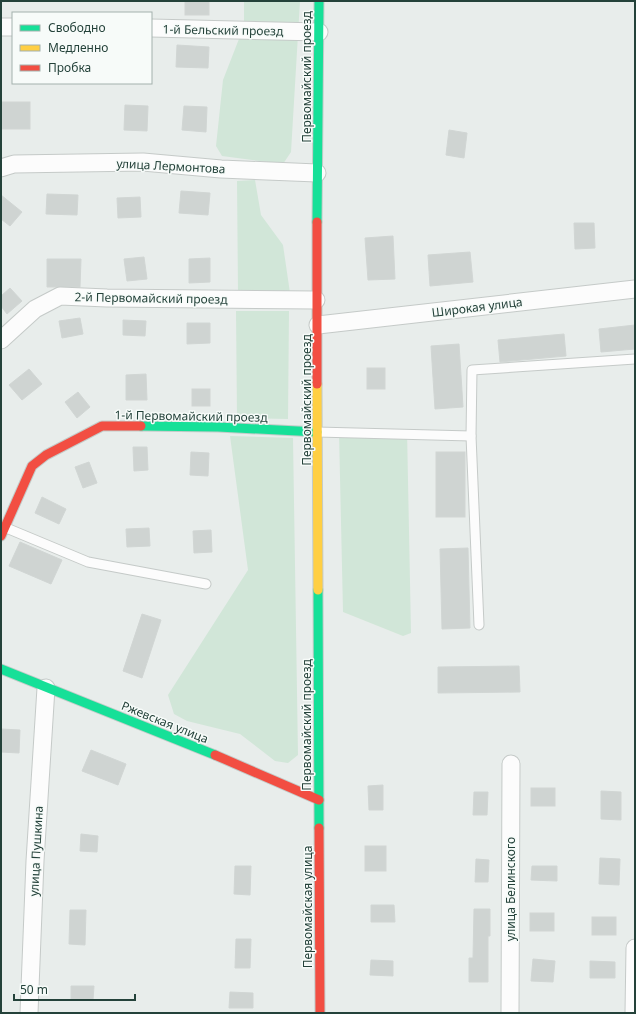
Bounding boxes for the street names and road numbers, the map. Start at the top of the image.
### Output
street label: Первомайский проезд [298,10,315,143]
street label: 1-й Бельский проезд [163,20,284,40]
street label: улица Лермонтова [116,155,226,177]
street label: 2-й Первомайский проезд [74,288,228,308]
street label: Широкая улица [431,293,523,321]
street label: Первомайский проезд [298,333,315,466]
street label: 1-й Первомайский проезд [114,406,268,426]
street label: Первомайский проезд [298,658,315,791]
street label: Ржевская улица [119,697,211,747]
street label: улица Пушкина [25,805,47,897]
street label: улица Белинского [502,837,519,941]
street label: Первомайская улица [299,846,316,968]

